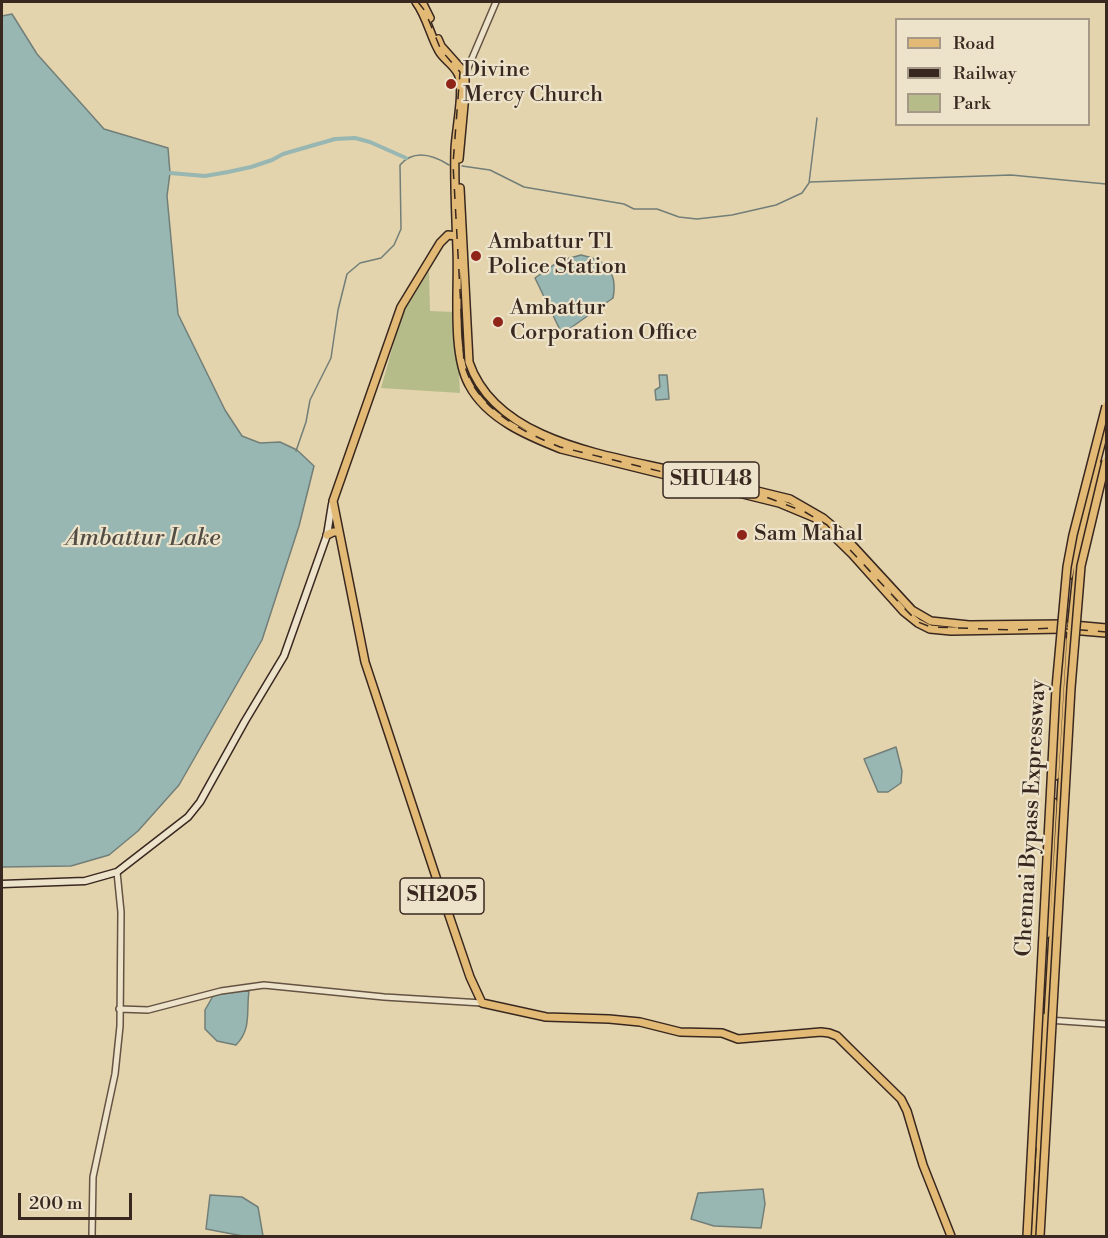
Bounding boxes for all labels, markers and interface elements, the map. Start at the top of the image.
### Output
legend [895,18,1090,126]
text: Road [953,32,995,55]
place label: Divine Mercy Church [463,58,603,110]
text: Railway [953,62,1016,85]
marker: Divine Mercy Church [444,77,458,91]
text: Park [953,92,990,115]
place label: Ambattur T1 Police Station [488,230,627,282]
marker: Ambattur T1 Police Station [469,249,483,263]
place label: Ambattur Corporation Office [510,296,697,348]
marker: Ambattur Corporation Office [491,315,505,329]
road number: SHU148 [663,462,759,498]
place label: Sam Mahal [754,522,863,548]
water label: Ambattur Lake [65,525,221,553]
marker: Sam Mahal [735,528,749,542]
street label: Chennai Bypass Expressway [1012,679,1052,957]
road number: SH205 [400,878,484,914]
scale bar [21,1181,135,1219]
text: 200 m [29,1192,83,1215]

